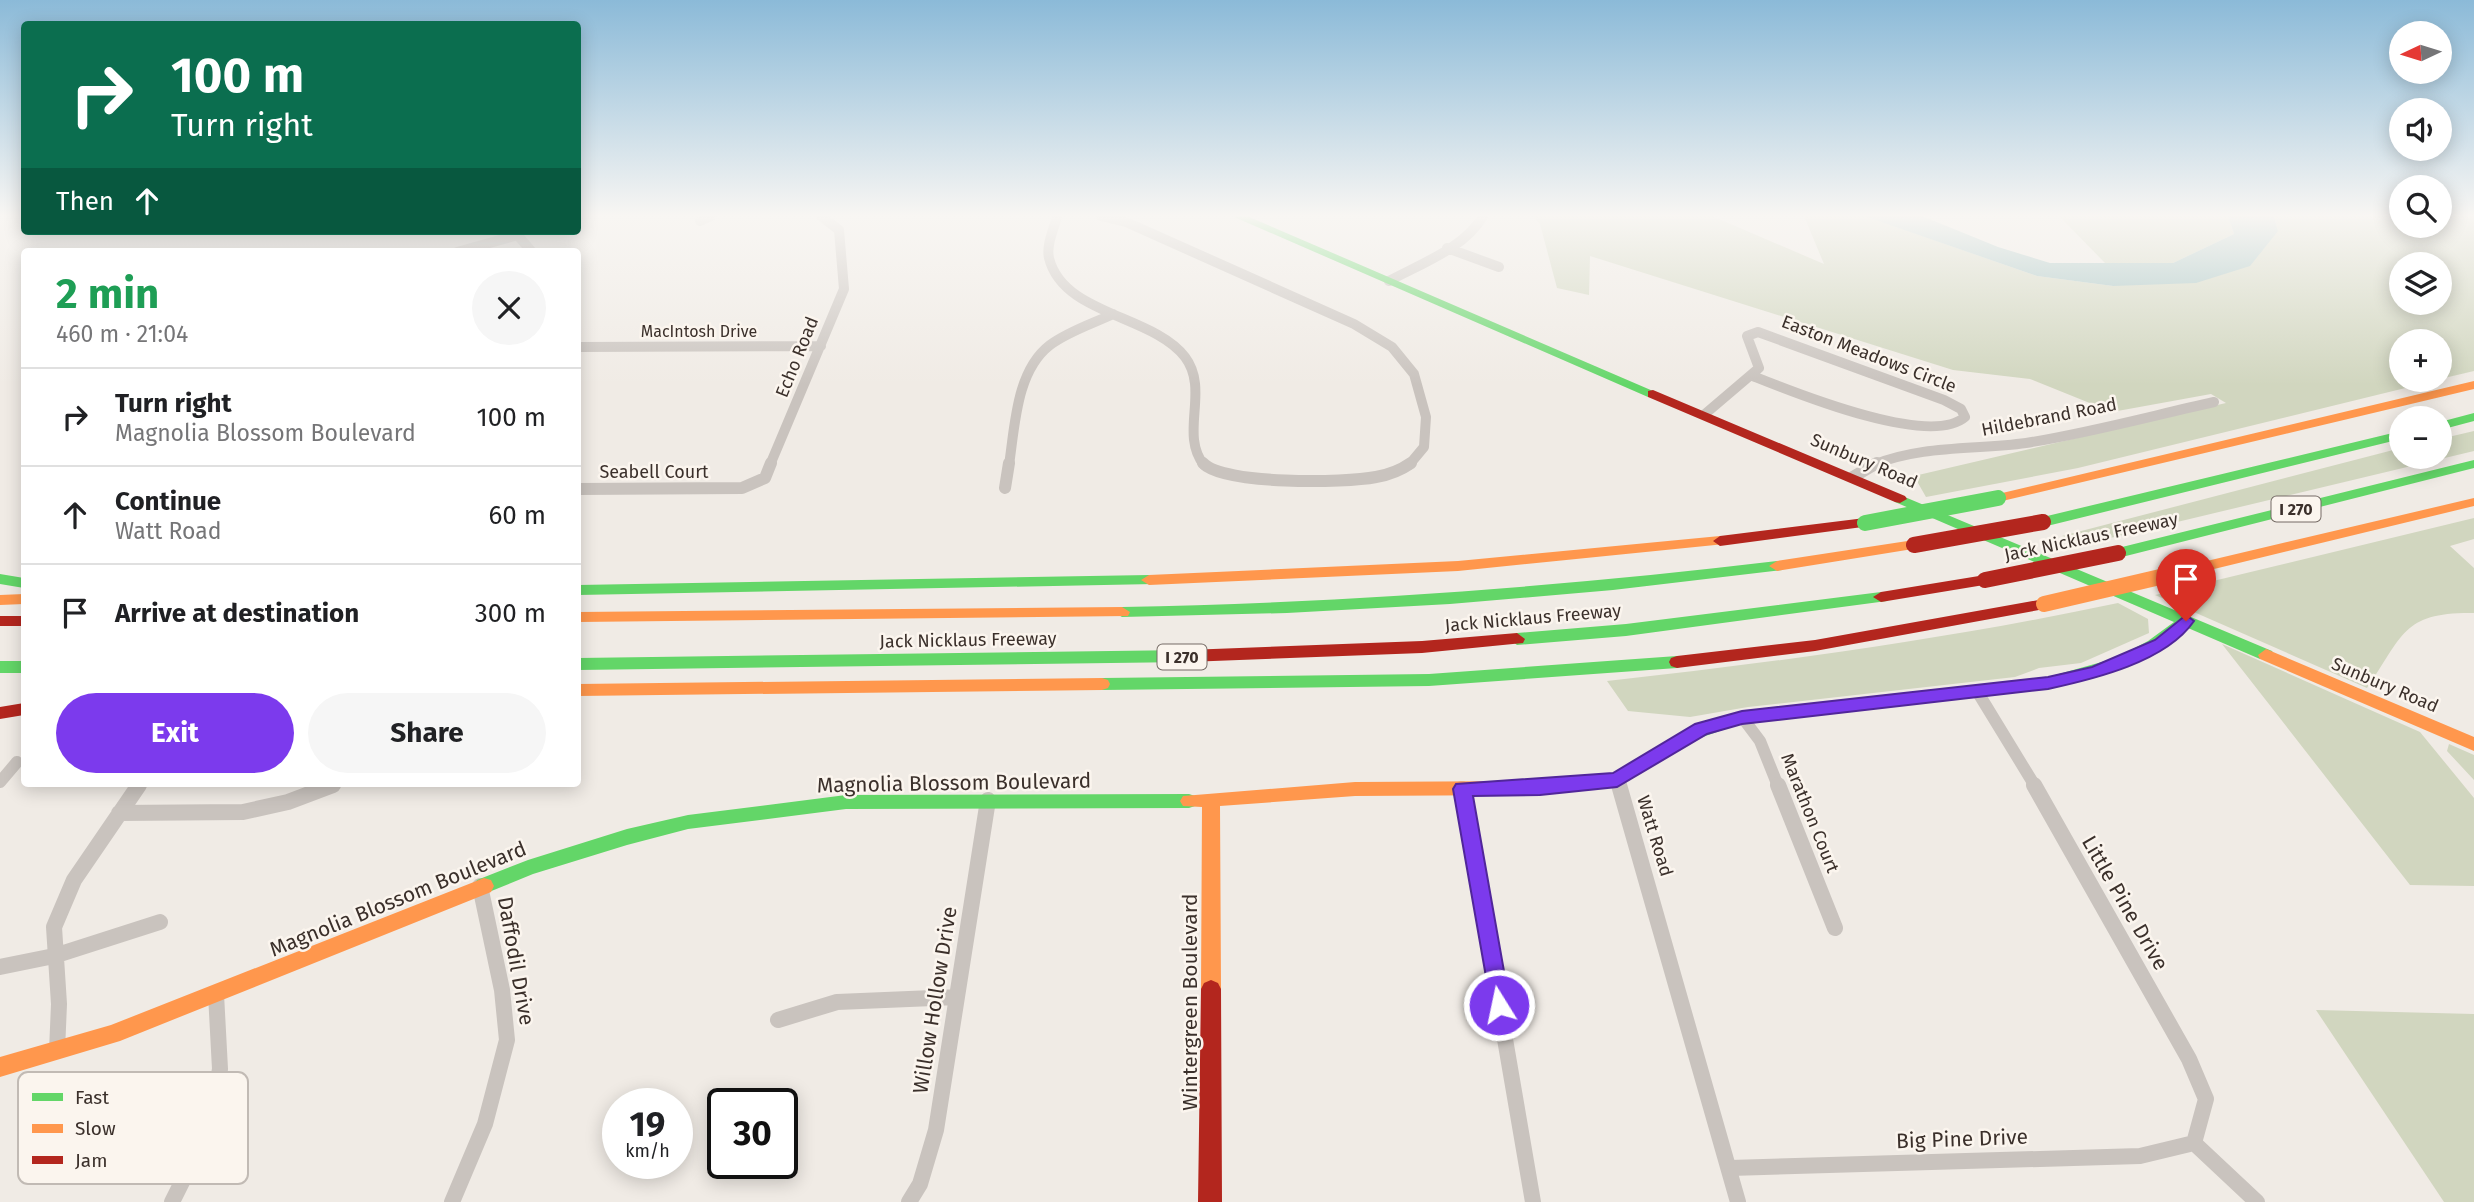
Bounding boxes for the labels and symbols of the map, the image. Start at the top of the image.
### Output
north arrow [2389,21,2452,84]
street label: Easton Meadows Circle [1778,311,1960,397]
street label: Echo Road [771,313,823,401]
street label: MacIntosh Drive [641,322,757,341]
street label: Hildebrand Road [1979,393,2119,441]
street label: Sunbury Road [1807,429,1921,493]
street label: Seabell Court [599,461,709,483]
road number: I 270 [2272,496,2320,522]
street label: Jack Nicklaus Freeway [2002,508,2180,566]
pin [2156,549,2216,621]
street label: Jack Nicklaus Freeway [1444,599,1622,637]
street label: Jack Nicklaus Freeway [879,627,1057,653]
road number: I 270 [1158,644,1206,670]
street label: Sunbury Road [2328,653,2442,717]
street label: Marathon Court [1776,750,1844,876]
street label: Magnolia Blossom Boulevard [817,768,1091,798]
street label: Watt Road [1632,793,1678,879]
street label: Little Pine Drive [2076,831,2174,975]
street label: Magnolia Blossom Boulevard [266,836,530,962]
street label: Wintergreen Boulevard [1177,893,1203,1111]
street label: Daffodil Drive [492,895,540,1027]
street label: Willow Hollow Drive [907,905,963,1095]
position arrow [1462,968,1536,1042]
legend [18,1072,248,1184]
text: Fast [75,1086,109,1109]
speed limit sign: 30 [707,1088,798,1179]
text: Slow [75,1117,116,1140]
street label: Big Pine Drive [1896,1124,2028,1154]
text: Jam [75,1149,107,1172]

